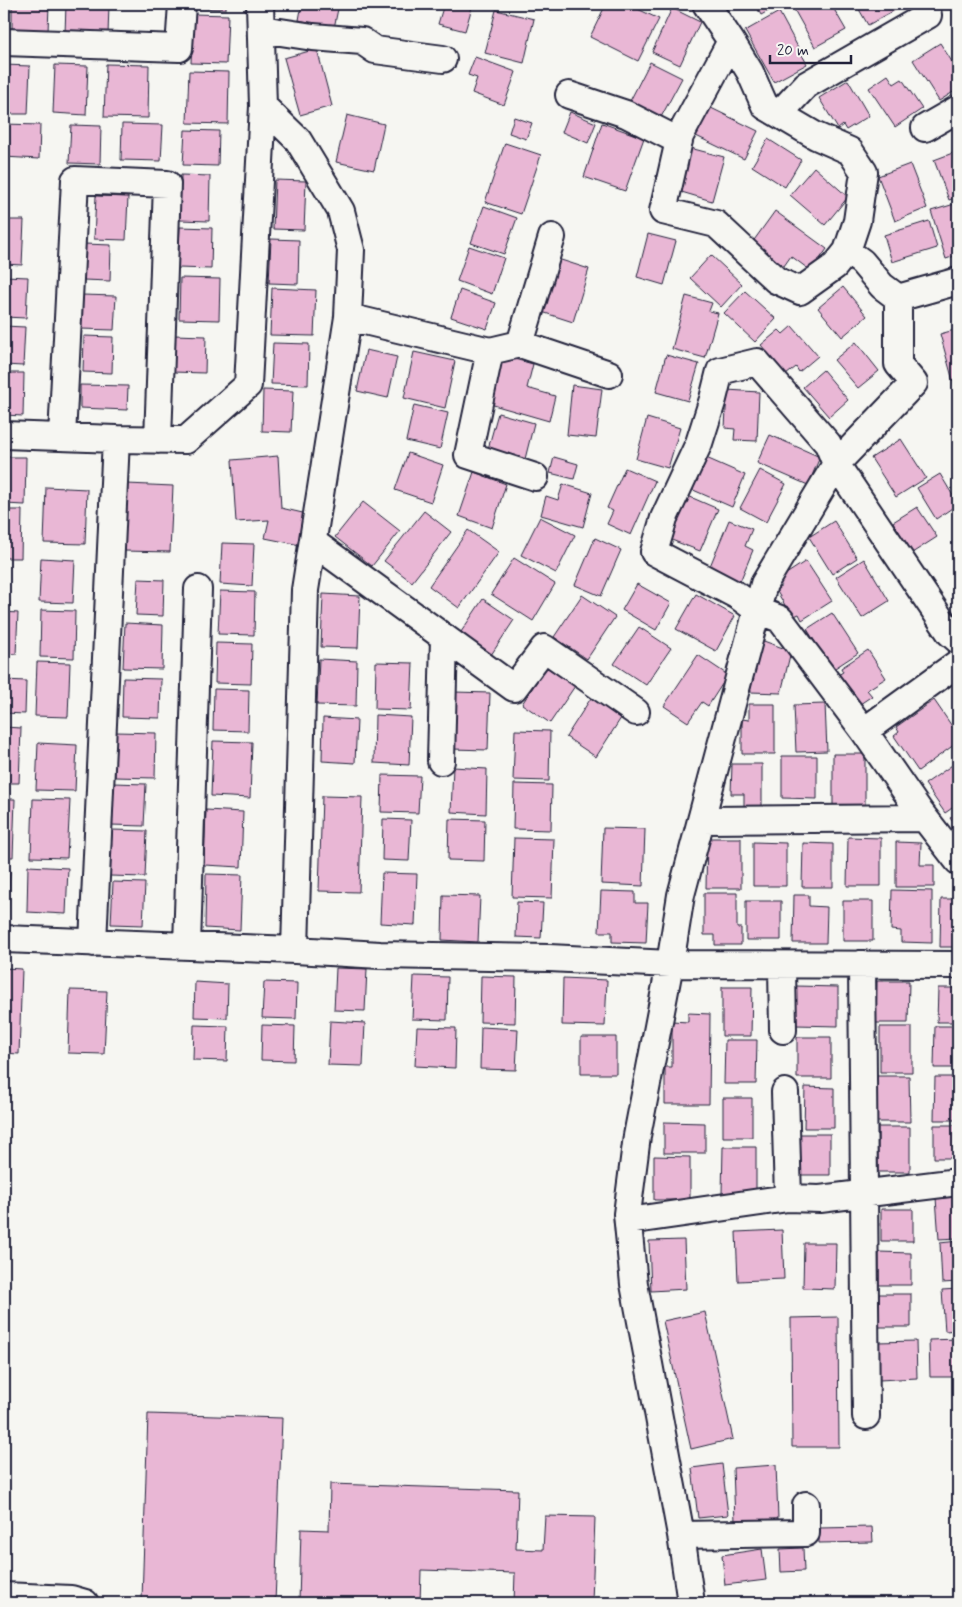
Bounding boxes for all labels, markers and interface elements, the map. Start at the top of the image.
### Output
scale bar [770,32,851,64]
text: 20 m [777,41,809,61]

